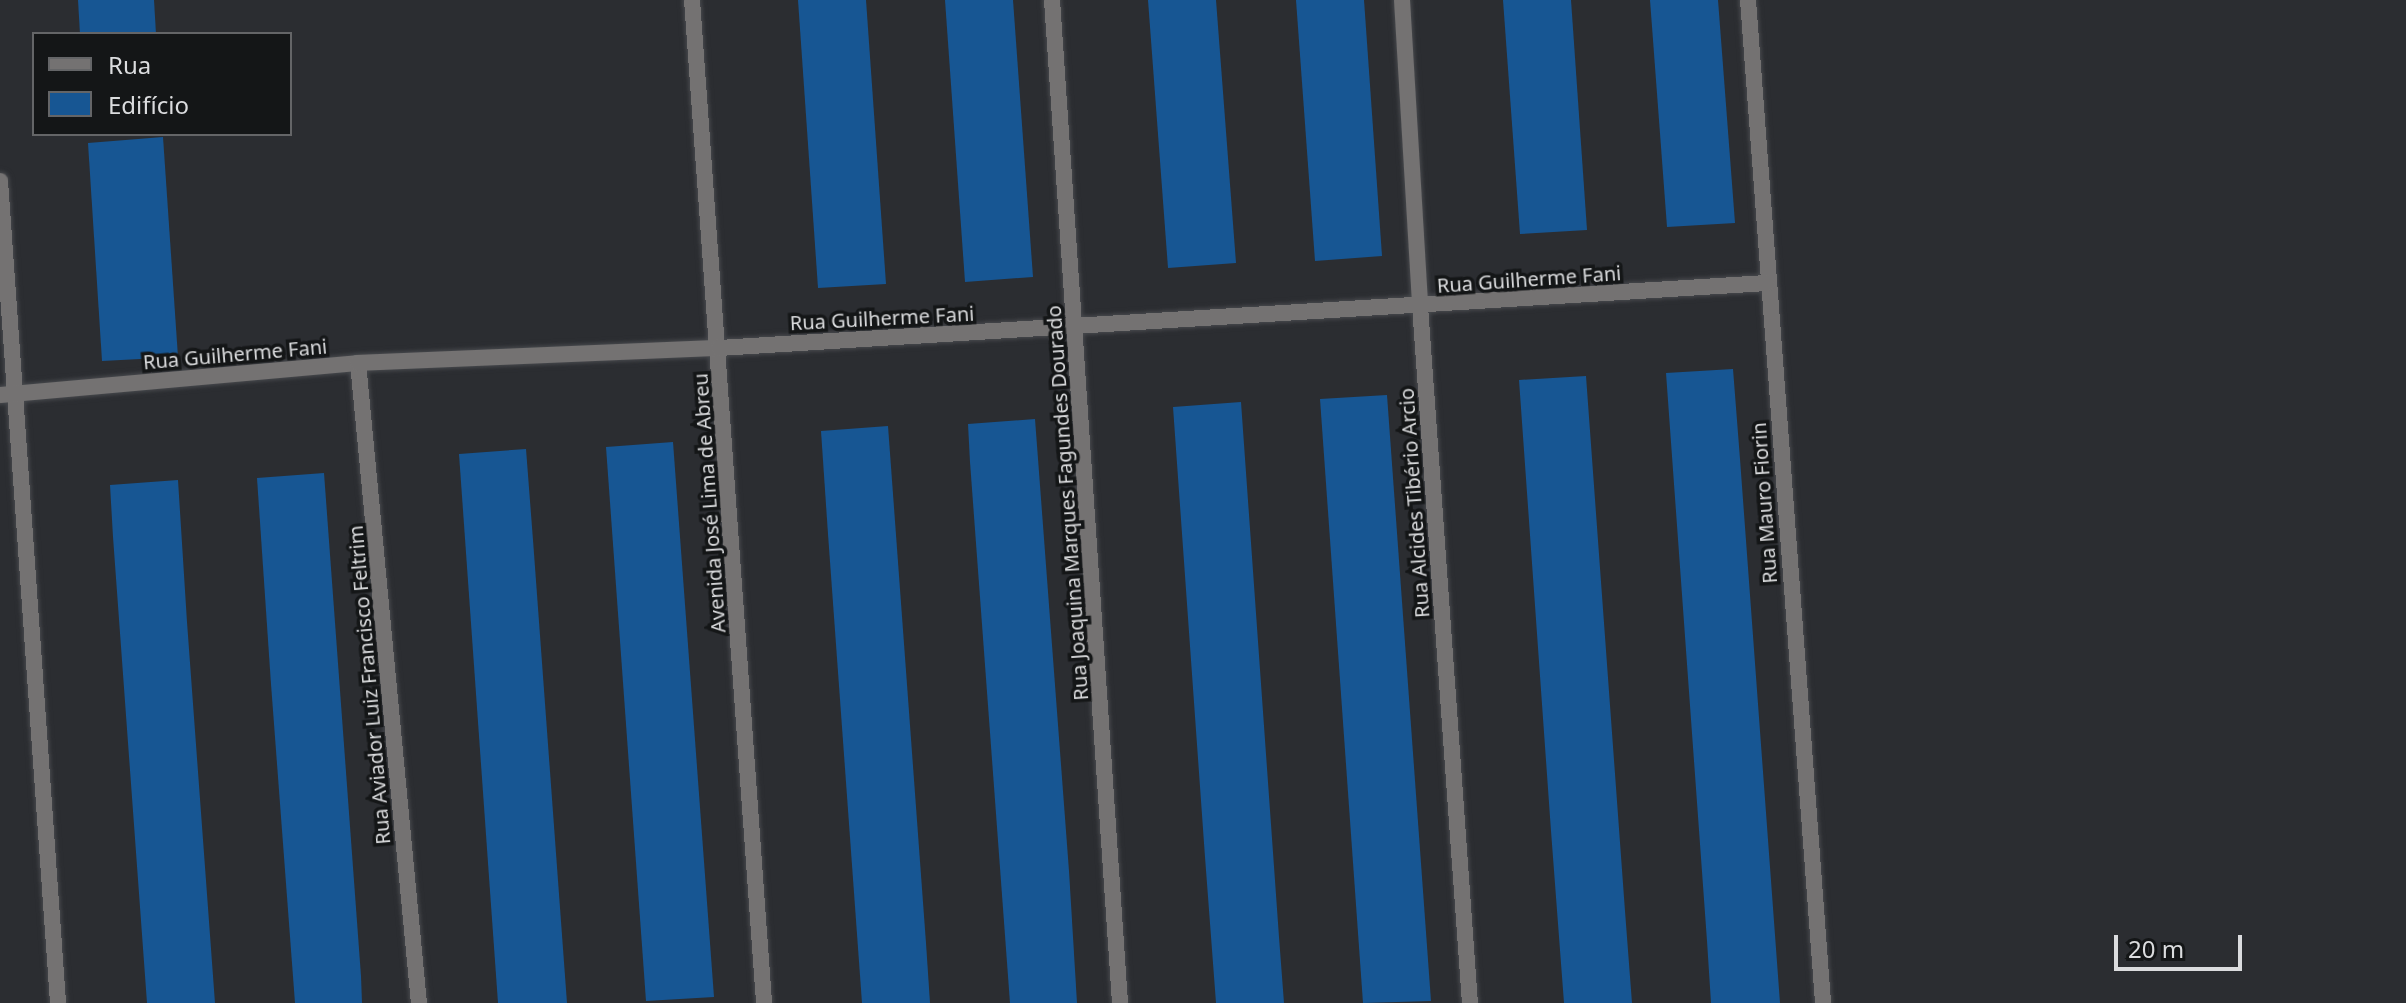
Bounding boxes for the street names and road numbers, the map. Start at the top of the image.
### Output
street label: Rua Guilherme Fani [1436,261,1622,297]
street label: Rua Guilherme Fani [789,301,975,335]
street label: Rua Joaquina Marques Fagundes Dourado [1041,305,1093,701]
street label: Rua Guilherme Fani [142,334,328,374]
street label: Avenida José Lima de Abreu [688,372,730,634]
street label: Rua Alcides Tibério Arcio [1394,387,1434,619]
street label: Rua Mauro Fiorin [1746,422,1782,584]
street label: Rua Aviador Luiz Francisco Feltrim [343,524,395,846]

